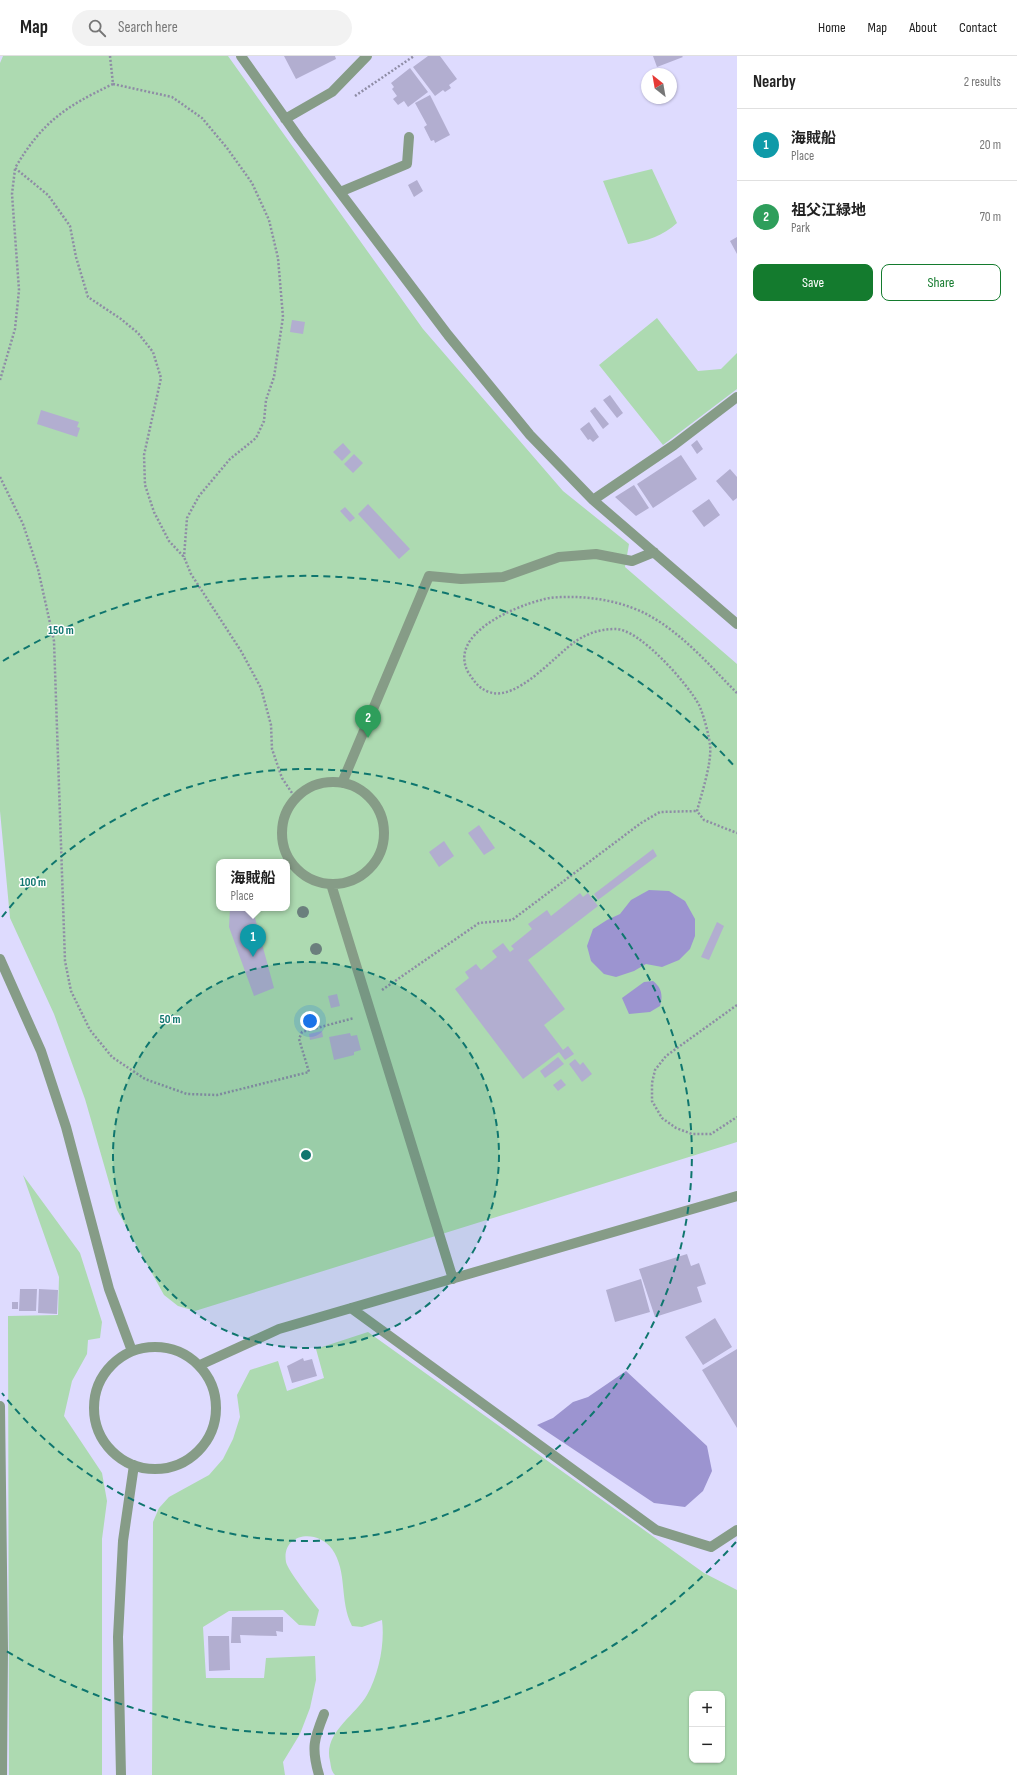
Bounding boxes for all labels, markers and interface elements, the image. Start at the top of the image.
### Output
search box [72,10,352,46]
text: Map [20,16,48,39]
icon: search [86,17,108,39]
text: Search here [118,18,178,37]
text: Home [818,19,846,36]
text: Map [868,19,887,36]
text: About [909,19,937,36]
text: Contact [959,19,997,36]
north arrow [641,68,677,104]
text: Nearby [753,72,796,92]
text: 2 results [964,74,1001,90]
text: 海賊船 [791,129,836,148]
text: 1 [763,137,769,153]
text: 20 m [979,137,1001,153]
text: Place [791,148,814,164]
text: 祖父江緑地 [791,201,866,220]
text: 2 [763,209,769,225]
text: 70 m [980,209,1001,225]
text: Park [791,220,810,236]
button: Save [753,264,873,301]
button: Share [881,264,1001,301]
text: 150 m [48,623,74,638]
pin: 2 [355,705,381,738]
popup [216,859,290,911]
text: 海賊船 [230,869,276,888]
text: 100 m [20,875,46,890]
text: Place [230,888,254,904]
pin: 1 [240,924,266,957]
your location [300,1011,320,1031]
text: 50 m [160,1012,180,1027]
centre of rings [299,1148,313,1162]
map controls [689,1691,725,1763]
button: + [689,1691,725,1727]
button: − [689,1727,725,1763]

